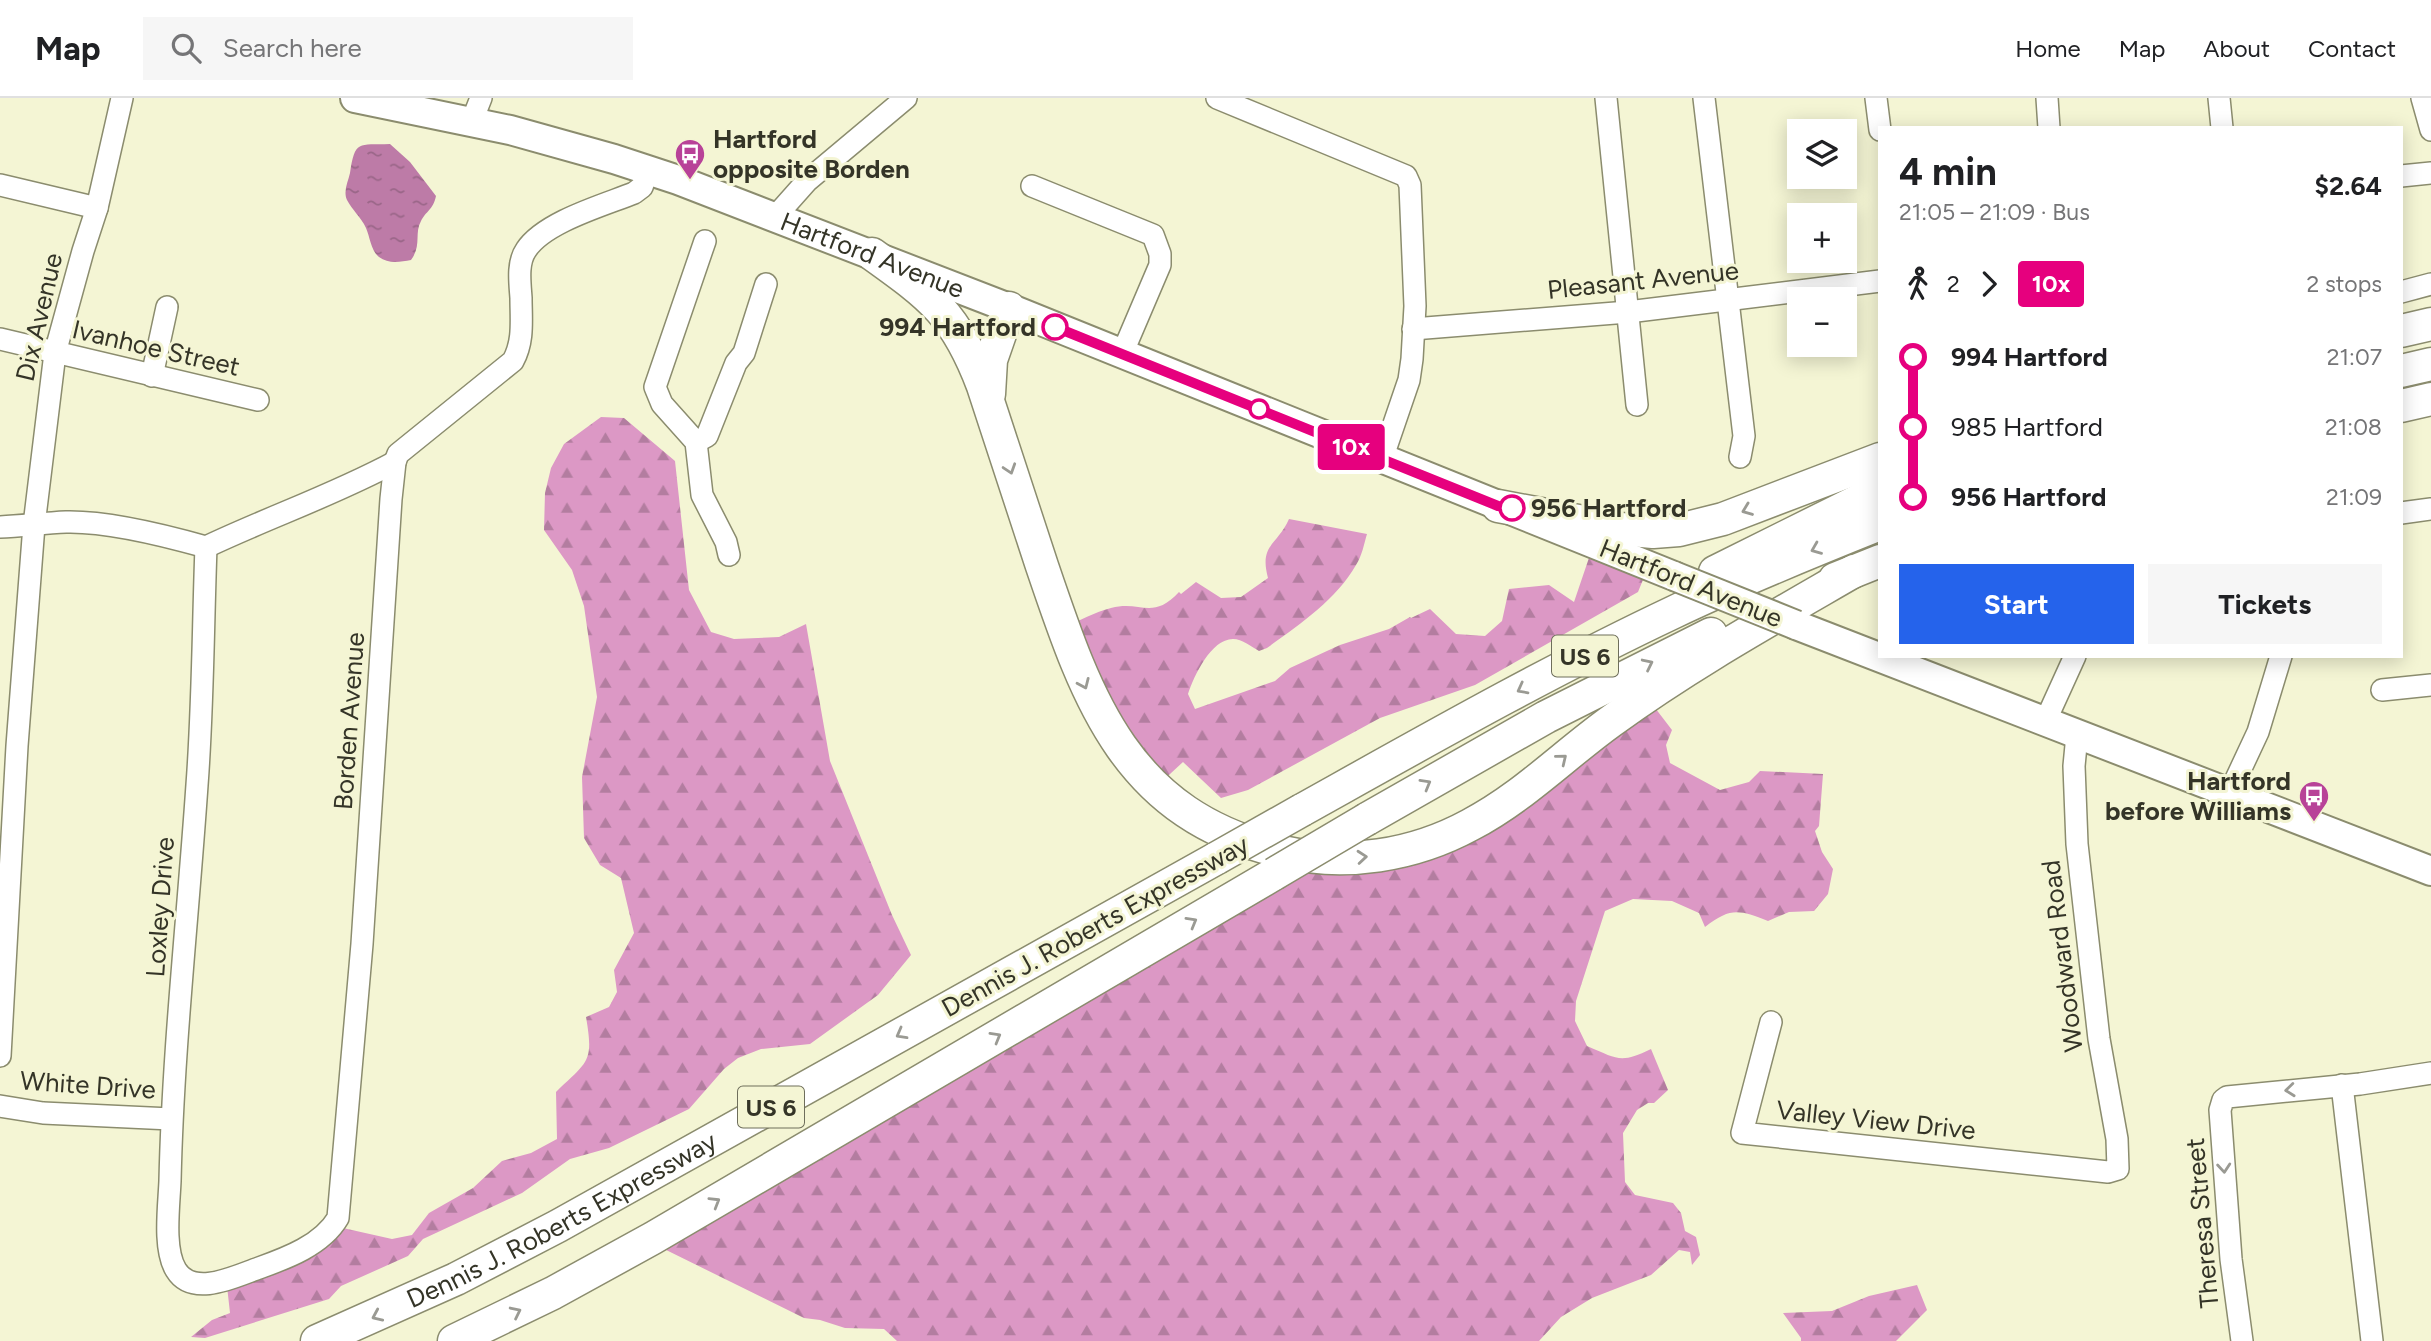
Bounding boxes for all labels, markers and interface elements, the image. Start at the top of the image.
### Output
search box [143,17,633,80]
text: Map [35,29,101,68]
icon: search [167,29,205,67]
text: Search here [223,32,362,64]
text: Home [2015,34,2081,63]
text: Map [2119,34,2165,63]
text: About [2203,34,2270,63]
text: Contact [2308,34,2396,63]
map controls [1787,119,1857,357]
button: layers [1787,119,1857,189]
place label: Hartford opposite Borden [713,123,910,185]
bus stop icon: Hartford opposite Borden [673,137,707,181]
text: 4 min [1899,149,1997,195]
text: $2.64 [2315,170,2382,202]
text: 21:05 – 21:09 · Bus [1899,198,2090,226]
button: + [1787,203,1857,273]
street label: Hartford Avenue [776,205,969,305]
street label: Dix Avenue [9,250,69,384]
street label: Pleasant Avenue [1546,254,1740,306]
icon: walk [1899,265,1937,303]
icon: forward [1970,265,2008,303]
text: 10x [2032,269,2070,298]
text: 2 [1947,270,1960,298]
text: 2 stops [2306,270,2382,298]
button: − [1787,287,1857,357]
place label: 994 Hartford [879,311,1036,343]
street label: Ivanhoe Street [69,313,243,383]
marker: 994 Hartford [1042,314,1068,340]
text: 994 Hartford [1951,341,2108,373]
text: 21:07 [2327,343,2382,371]
unlabelled marker [1249,399,1269,419]
text: 985 Hartford [1951,411,2103,443]
text: 21:08 [2325,413,2382,441]
line badge: 10x [1311,424,1391,470]
text: 10x [1332,432,1370,461]
one-way arrow [1002,462,1016,474]
text: 956 Hartford [1951,481,2106,513]
text: 21:09 [2326,483,2382,511]
place label: 956 Hartford [1531,492,1686,524]
marker: 956 Hartford [1499,495,1525,521]
one-way arrow [1742,501,1754,515]
street label: Hartford Avenue [1595,532,1787,634]
one-way arrow [1811,541,1823,555]
button: Start [1899,564,2134,644]
button: Tickets [2148,564,2382,644]
street label: Borden Avenue [327,631,371,811]
road number: US 6 [1552,636,1618,676]
one-way arrow [1641,659,1653,673]
one-way arrow [1076,676,1090,689]
one-way arrow [1517,680,1529,694]
one-way arrow [1554,755,1567,767]
place label: Hartford before Williams [2105,765,2291,827]
bus stop icon: Hartford before Williams [2297,779,2331,823]
one-way arrow [1419,780,1432,793]
street label: Dennis J. Roberts Expressway [936,828,1254,1024]
street label: Loxley Drive [139,836,181,978]
one-way arrow [1357,850,1368,865]
street label: Woodward Road [2034,858,2090,1054]
one-way arrow [1184,917,1197,930]
one-way arrow [896,1026,908,1039]
one-way arrow [988,1032,1001,1045]
street label: White Drive [19,1064,157,1106]
one-way arrow [2285,1082,2296,1097]
road number: US 6 [738,1086,804,1128]
street label: Valley View Drive [1775,1094,1977,1146]
street label: Dennis J. Roberts Expressway [402,1125,722,1315]
street label: Theresa Street [2179,1136,2225,1309]
one-way arrow [2216,1163,2231,1174]
one-way arrow [708,1197,720,1210]
one-way arrow [509,1306,521,1320]
one-way arrow [372,1307,384,1321]

